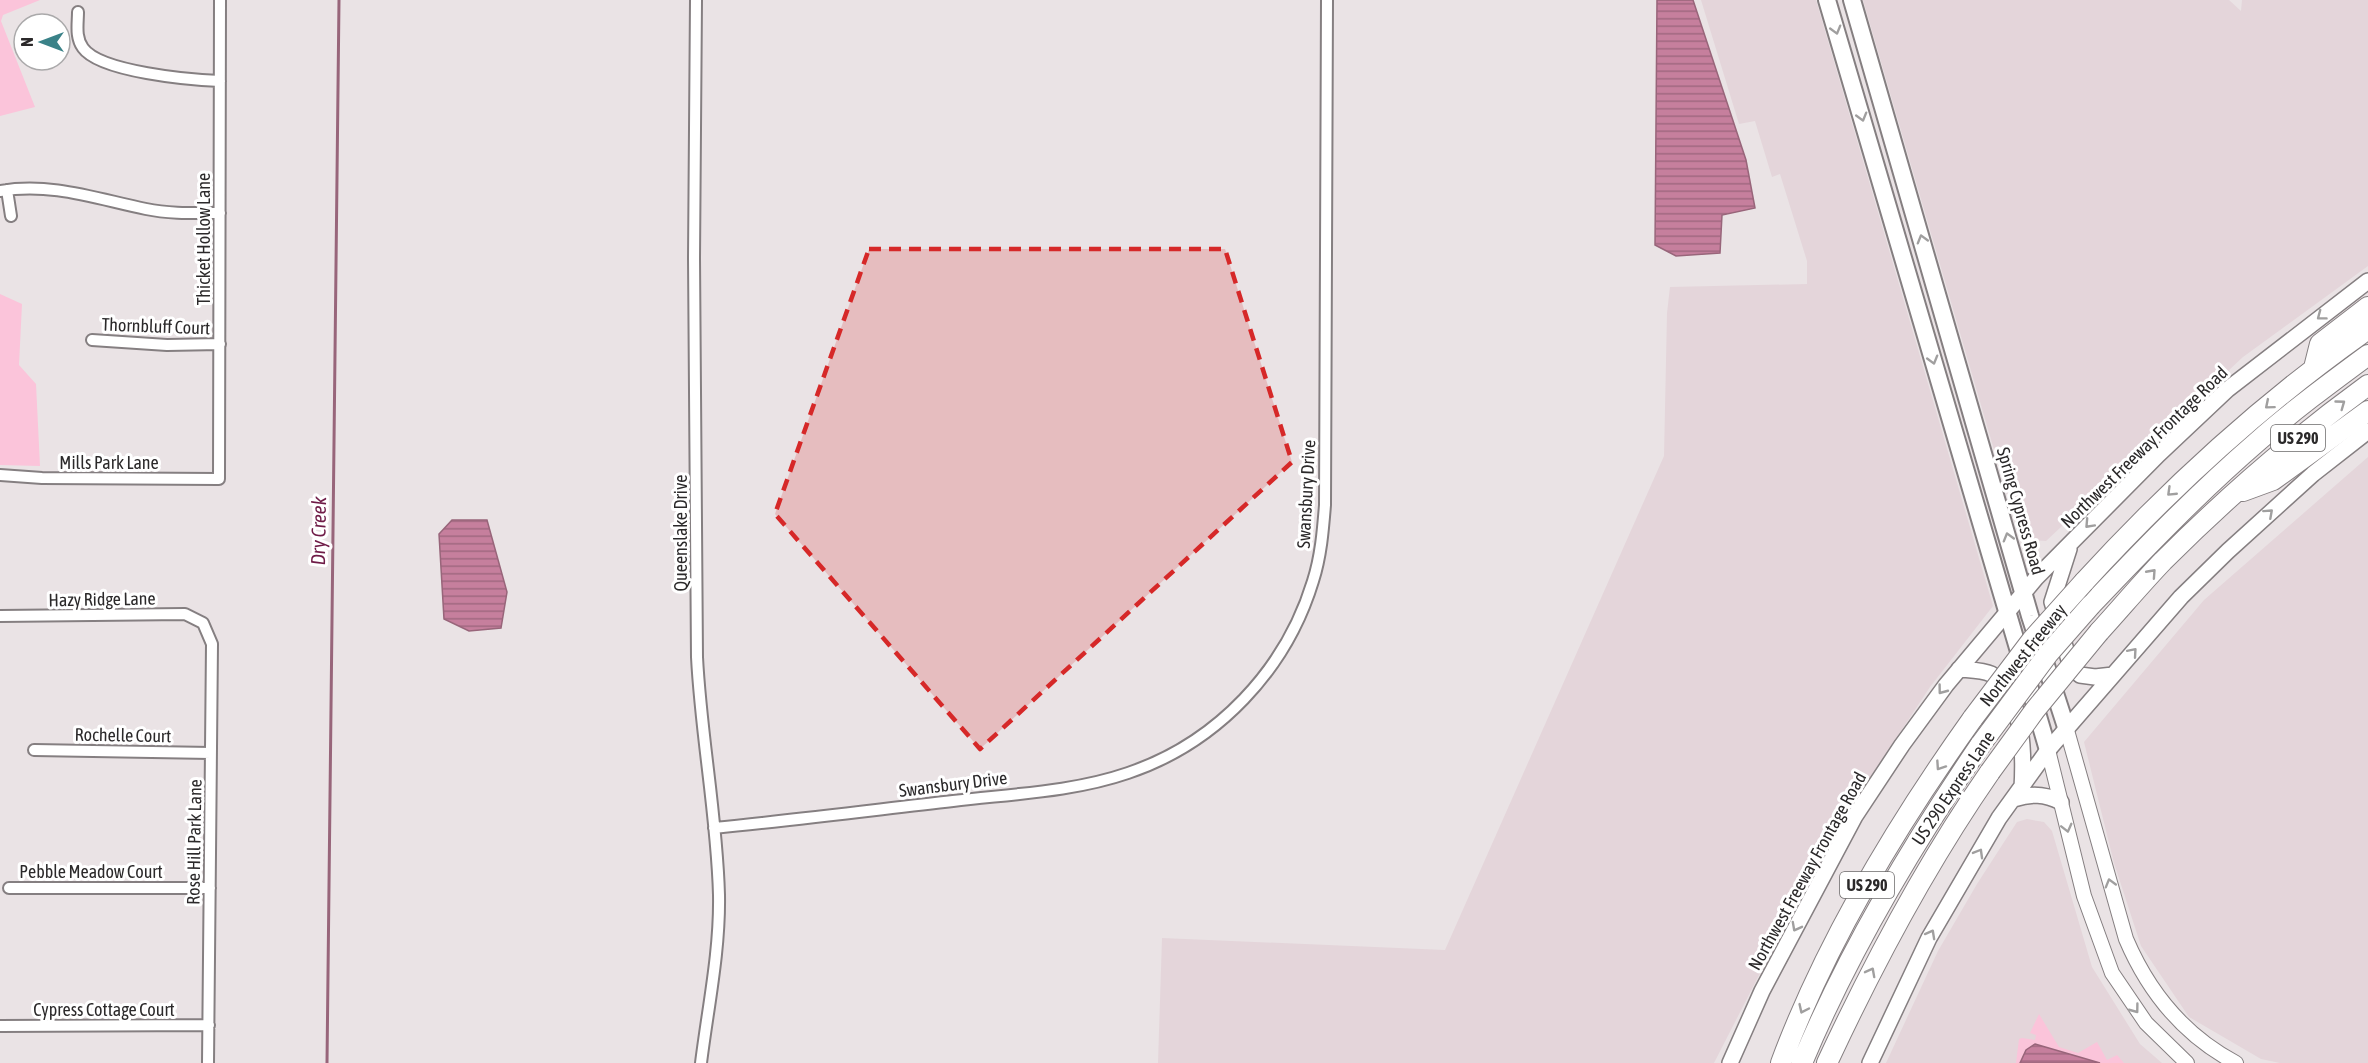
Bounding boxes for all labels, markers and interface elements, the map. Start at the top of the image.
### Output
north arrow [12,12,72,72]
one-way arrow [1829,25,1841,35]
text: N [18,37,36,47]
one-way arrow [1855,111,1867,122]
street label: Thicket Hollow Lane [193,173,214,305]
one-way arrow [1917,234,1929,245]
one-way arrow [2317,309,2328,320]
street label: Thornbluff Court [101,314,211,338]
one-way arrow [1926,355,1939,365]
street label: Northwest Freeway Frontage Road [2056,362,2232,532]
one-way arrow [2265,398,2276,409]
one-way arrow [2335,400,2346,411]
road number: US 290 [2271,425,2325,451]
street label: Swansbury Drive [1293,439,1319,549]
street label: Spring Cypress Road [1993,445,2049,577]
street label: Mills Park Lane [59,452,159,473]
street label: Queenslake Drive [670,475,691,591]
one-way arrow [2167,484,2178,495]
water label: Dry Creek [306,496,330,566]
one-way arrow [2263,509,2273,520]
one-way arrow [2086,517,2097,528]
one-way arrow [2003,532,2015,543]
one-way arrow [2145,569,2156,580]
street label: Hazy Ridge Lane [48,588,156,610]
street label: Northwest Freeway [1975,600,2071,710]
one-way arrow [2126,648,2137,659]
one-way arrow [1938,683,1949,694]
street label: Rochelle Court [75,724,171,746]
street label: US 290 Express Lane [1907,727,1999,849]
one-way arrow [1936,760,1947,771]
street label: Swansbury Drive [898,767,1008,801]
street label: Northwest Freeway Frontage Road [1744,768,1870,974]
street label: Rose Hill Park Lane [182,779,206,905]
one-way arrow [2060,822,2073,832]
one-way arrow [1972,849,1983,859]
street label: Pebble Meadow Court [19,861,163,882]
road number: US 290 [1840,872,1894,898]
one-way arrow [2105,878,2117,889]
one-way arrow [1792,921,1803,931]
one-way arrow [1924,930,1935,941]
one-way arrow [1863,968,1875,979]
street label: Cypress Cottage Court [33,999,175,1020]
one-way arrow [2128,1002,2139,1013]
one-way arrow [1799,1003,1811,1014]

